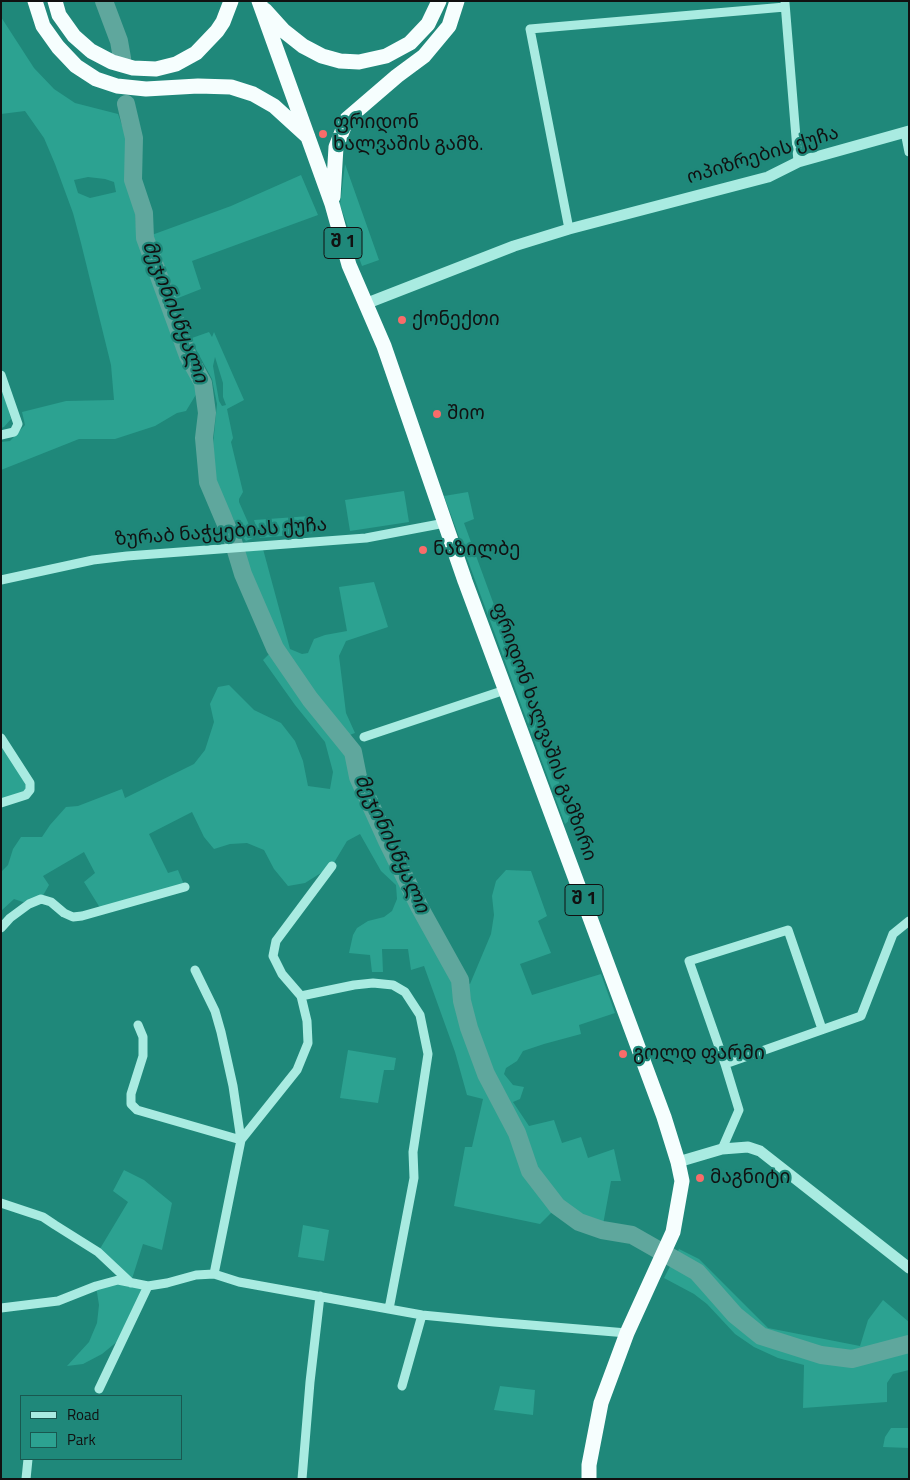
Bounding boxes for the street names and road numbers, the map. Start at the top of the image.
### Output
street label: ოპიზრების ქუჩა [684,122,842,190]
road number: შ 1 [324,228,362,258]
street label: ზურაბ ნაჭყებიას ქუჩა [114,514,328,552]
street label: ფრიდონ ხალვაშის გამზირი [486,600,600,864]
road number: შ 1 [565,884,603,916]

